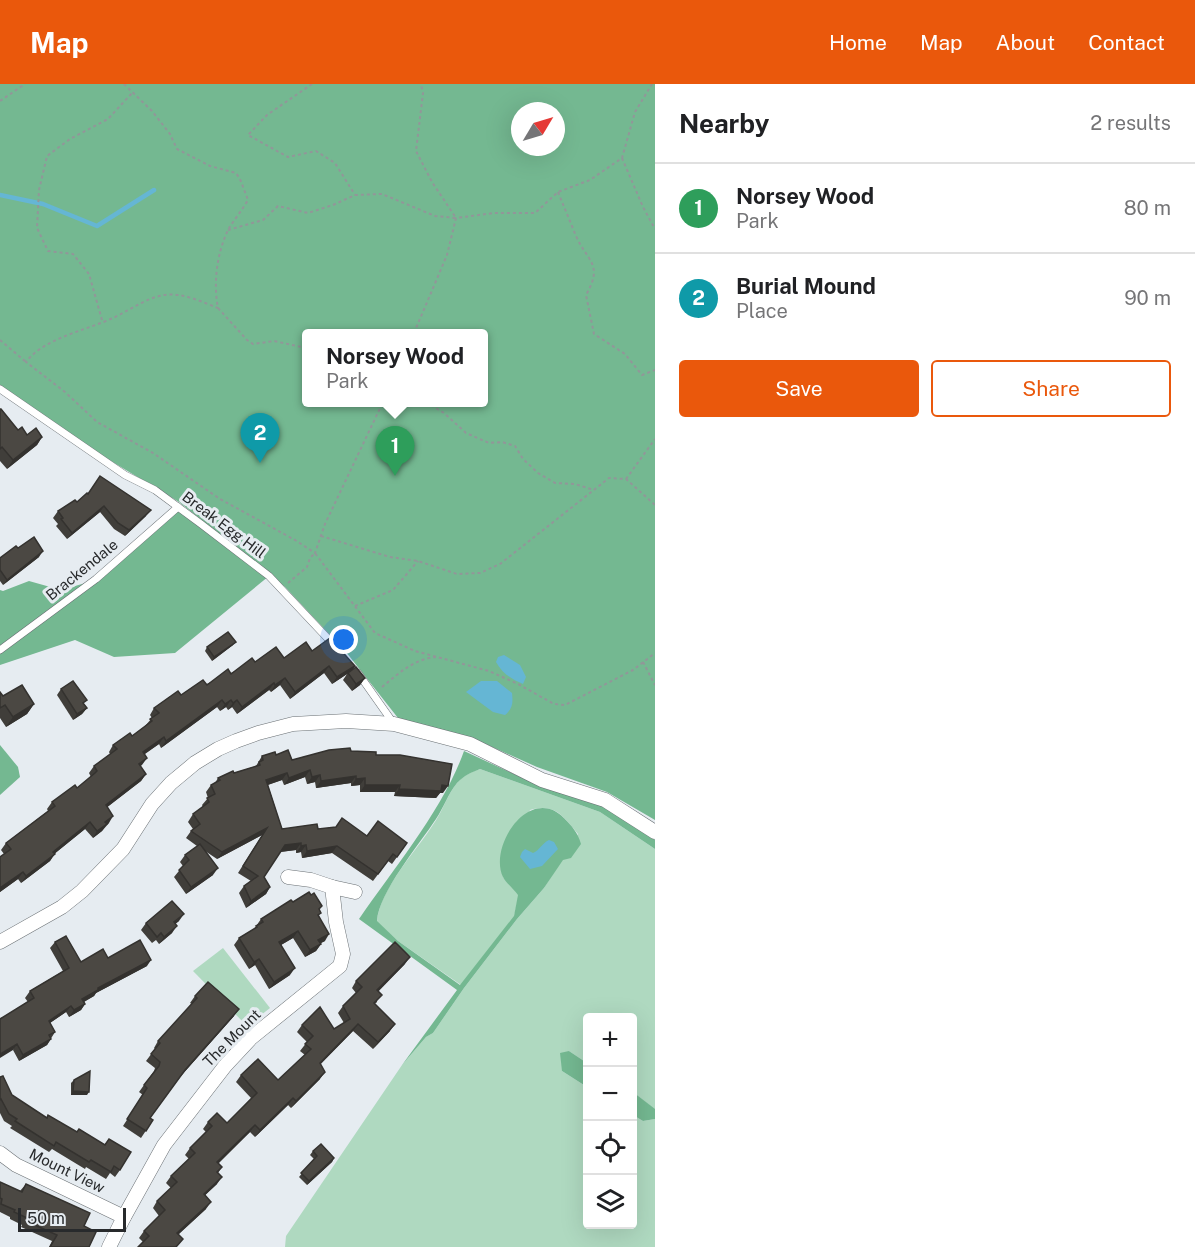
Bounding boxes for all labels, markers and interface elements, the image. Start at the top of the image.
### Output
text: Map [30,26,89,59]
text: Home [829,30,887,55]
text: Map [920,30,963,55]
text: About [996,30,1055,55]
text: Contact [1088,30,1165,55]
north arrow [511,102,565,156]
text: Nearby [679,108,769,139]
text: 2 results [1090,111,1171,135]
text: Norsey Wood [736,183,874,209]
text: 1 [694,196,703,220]
text: 80 m [1124,196,1171,220]
text: Park [736,209,779,233]
text: Burial Mound [736,273,876,299]
text: 2 [692,286,705,310]
text: 90 m [1124,286,1171,310]
text: Place [736,299,788,323]
popup [302,329,488,407]
text: Norsey Wood [326,343,464,369]
button: Save [679,360,919,417]
button: Share [931,360,1171,417]
text: Park [326,369,369,393]
pin: 2 [240,414,280,463]
pin: 1 [376,426,414,476]
street label: Break Egg Hill [179,488,269,561]
street label: Brackendale [42,536,121,604]
your location [329,625,358,654]
street label: The Mount [199,1005,264,1070]
map controls [583,1013,637,1229]
button: + [583,1013,637,1067]
button: − [583,1067,637,1121]
button: locate [583,1121,637,1175]
street label: Mount View [27,1145,108,1196]
button: layers [583,1175,637,1229]
scale bar [18,1205,126,1232]
text: 50 m [27,1209,65,1228]

